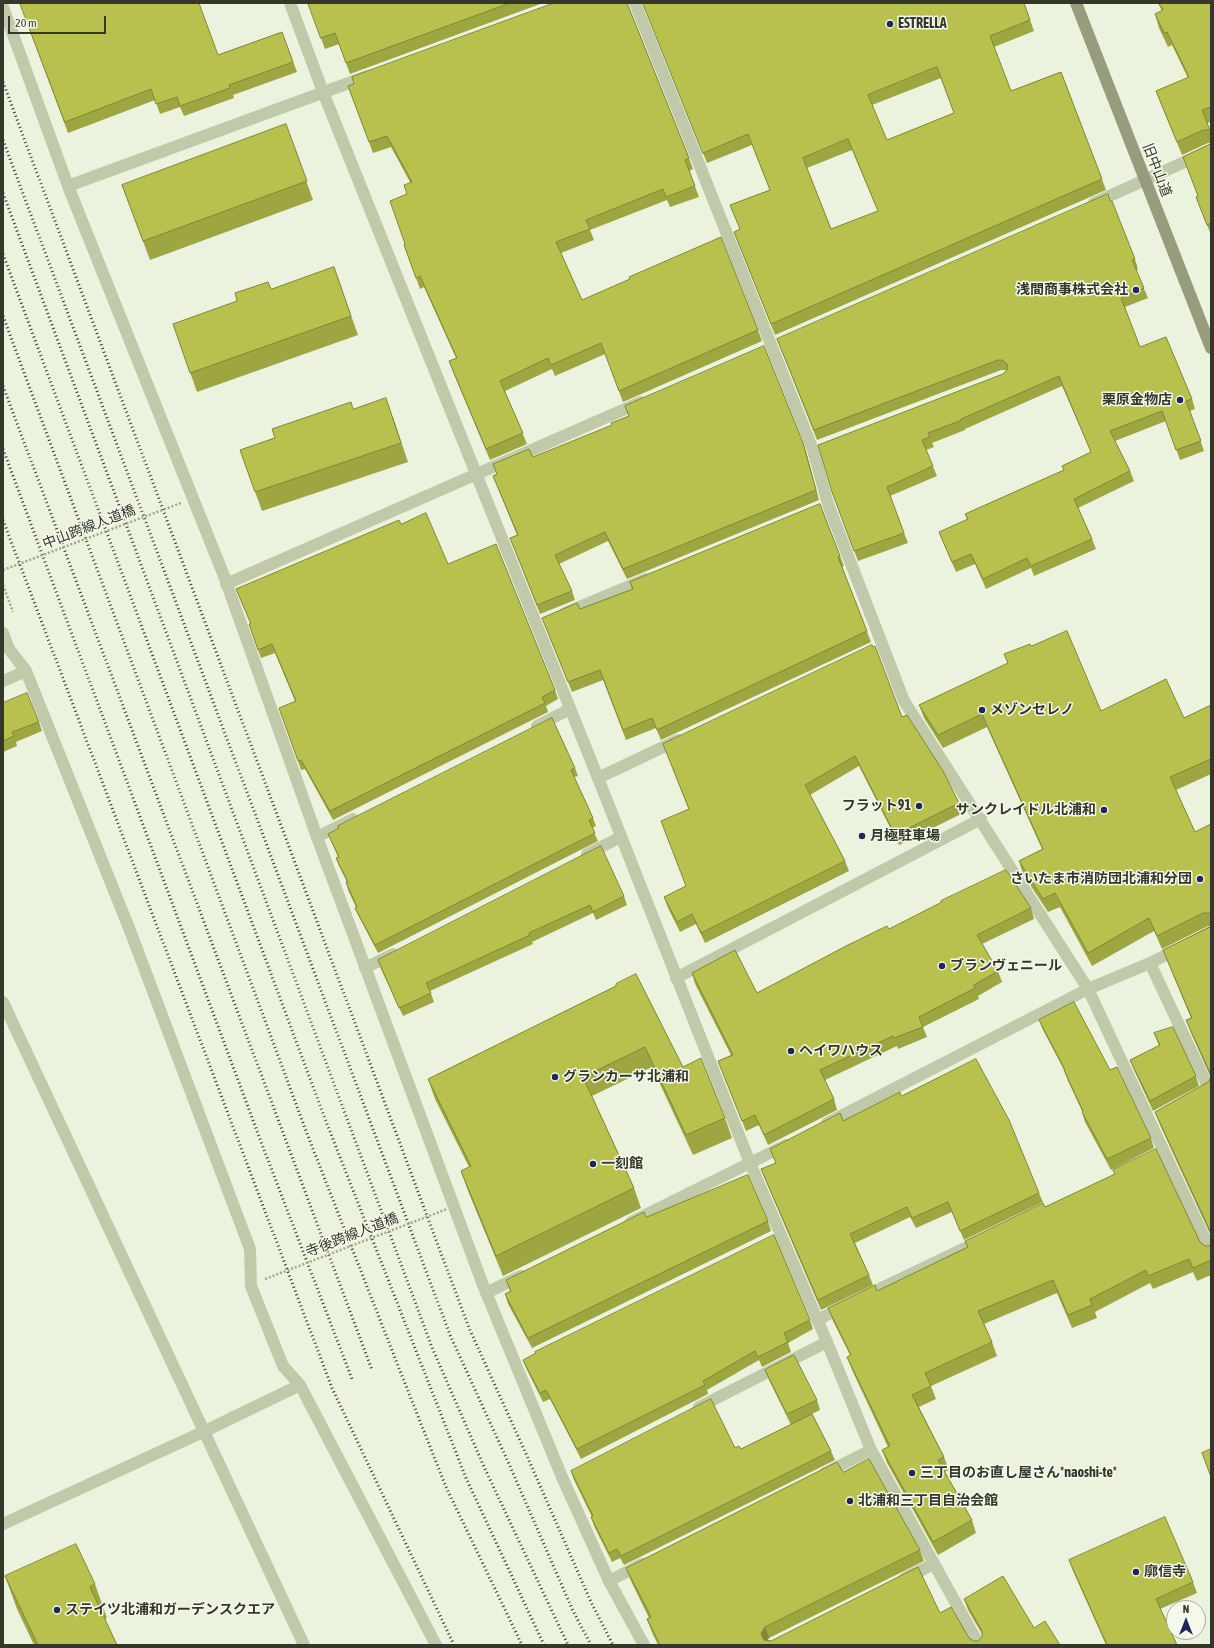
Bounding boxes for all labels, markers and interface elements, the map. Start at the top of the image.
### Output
scale bar [10,8,108,34]
text: 20 m [15,16,37,30]
place label: ESTRELLA [898,16,947,32]
marker: ESTRELLA [885,19,895,29]
street label: 旧中山道 [1139,141,1175,199]
place label: 浅間商事株式会社 [1016,282,1128,298]
marker: 浅間商事株式会社 [1131,285,1141,295]
place label: 栗原金物店 [1102,392,1172,408]
marker: 栗原金物店 [1175,395,1185,405]
street label: 中山跨線人道橋 [40,502,138,552]
place label: メゾンセレノ [990,702,1074,718]
marker: メゾンセレノ [977,705,987,715]
place label: フラット91 [842,798,911,814]
marker: フラット91 [914,801,924,811]
place label: サンクレイドル北浦和 [956,802,1096,818]
marker: サンクレイドル北浦和 [1099,805,1109,815]
place label: 月極駐車場 [870,828,940,844]
marker: 月極駐車場 [857,831,867,841]
place label: さいたま市消防団北浦和分団 [1010,871,1192,887]
marker: さいたま市消防団北浦和分団 [1195,874,1205,884]
place label: ブランヴェニール [950,958,1062,974]
marker: ブランヴェニール [937,961,947,971]
place label: ヘイワハウス [799,1043,883,1059]
marker: ヘイワハウス [786,1046,796,1056]
place label: グランカーサ北浦和 [563,1069,689,1085]
marker: グランカーサ北浦和 [550,1072,560,1082]
place label: 一刻館 [601,1156,643,1172]
marker: 一刻館 [588,1159,598,1169]
street label: 寺後跨線人道橋 [303,1210,401,1260]
place label: 三丁目のお直し屋さん*naoshi-te* [920,1465,1117,1481]
marker: 三丁目のお直し屋さん*naoshi-te* [907,1468,917,1478]
place label: 北浦和三丁目自治会館 [858,1493,998,1509]
marker: 北浦和三丁目自治会館 [845,1496,855,1506]
place label: 廓信寺 [1144,1564,1186,1580]
marker: 廓信寺 [1131,1567,1141,1577]
north arrow [1166,1600,1206,1640]
place label: ステイツ北浦和ガーデンスクエア [65,1602,275,1618]
text: N [1183,1603,1189,1615]
marker: ステイツ北浦和ガーデンスクエア [52,1605,62,1615]

